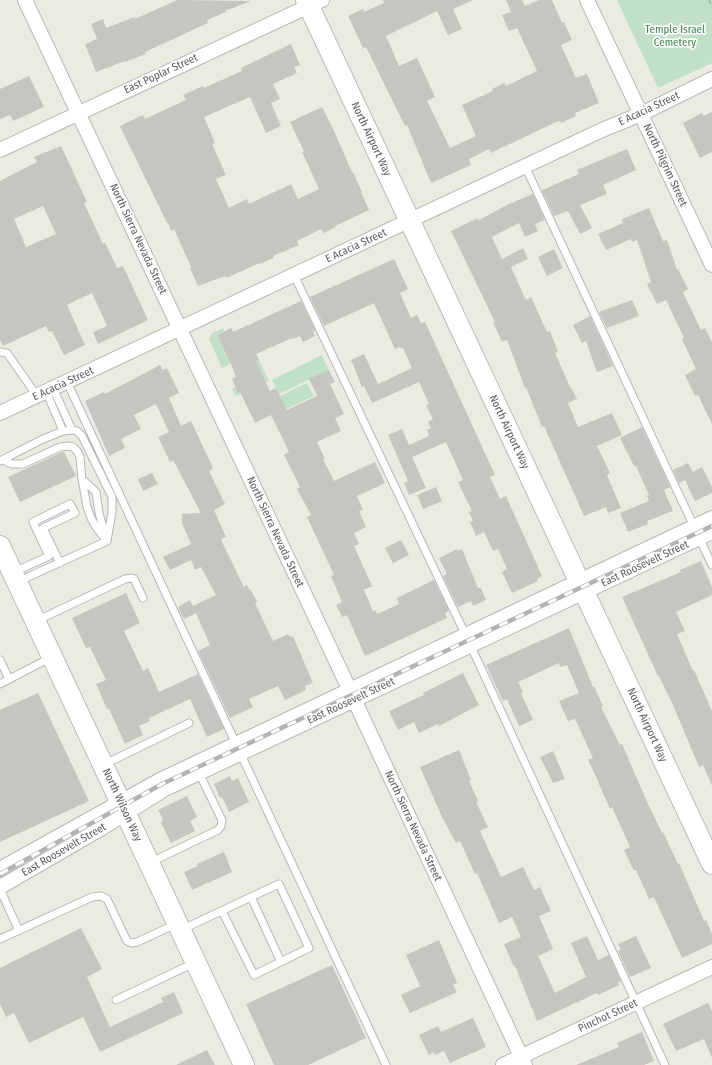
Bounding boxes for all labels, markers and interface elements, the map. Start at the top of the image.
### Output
park label: Temple Israel Cemetery [645,23,705,49]
street label: East Poplar Street [122,51,200,97]
street label: E Acacia Street [616,89,682,129]
street label: North Airport Way [348,100,394,178]
street label: North Pilgrim Street [640,122,690,208]
street label: North Sierra Nevada Street [107,182,169,296]
street label: E Acacia Street [323,226,389,266]
street label: E Acacia Street [30,364,96,404]
street label: North Airport Way [486,393,532,471]
street label: North Sierra Nevada Street [244,475,306,589]
street label: East Roosevelt Street [599,538,691,590]
street label: East Roosevelt Street [305,675,397,727]
street label: North Airport Way [624,686,670,764]
street label: North Wilson Way [99,766,145,844]
street label: North Sierra Nevada Street [382,769,444,883]
street label: East Roosevelt Street [20,821,108,879]
street label: Pinchot Street [576,997,640,1035]

